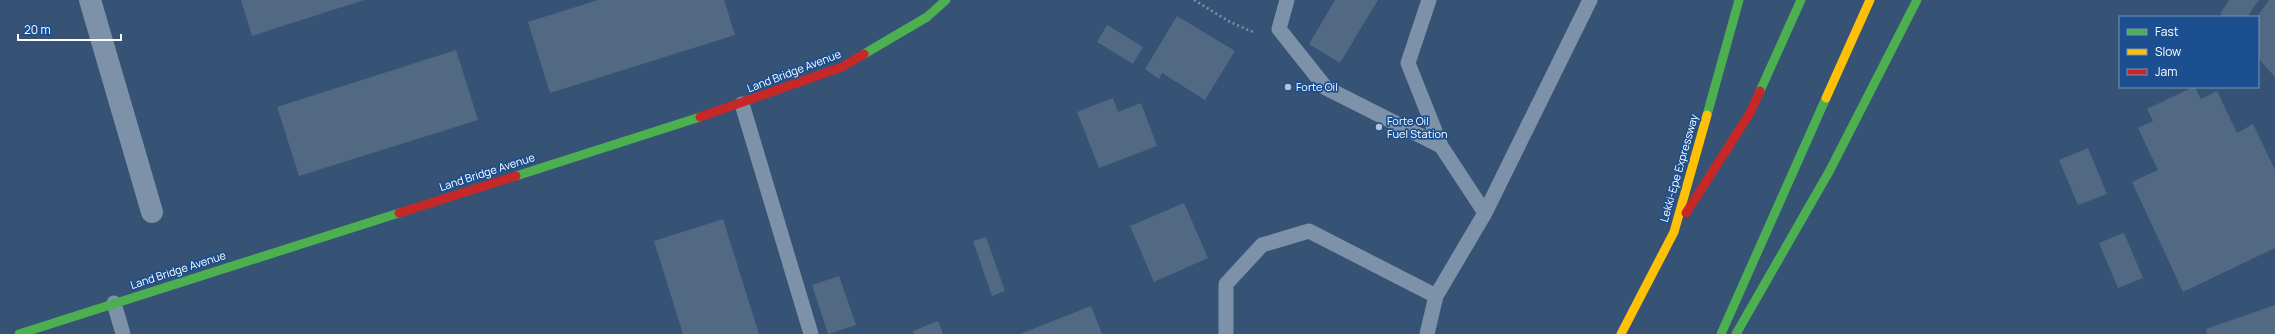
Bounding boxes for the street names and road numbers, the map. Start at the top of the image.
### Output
street label: Land Bridge Avenue [745,45,843,95]
street label: Lekki-Epe Expressway [1656,112,1701,223]
street label: Land Bridge Avenue [437,149,537,194]
street label: Land Bridge Avenue [128,247,228,292]

